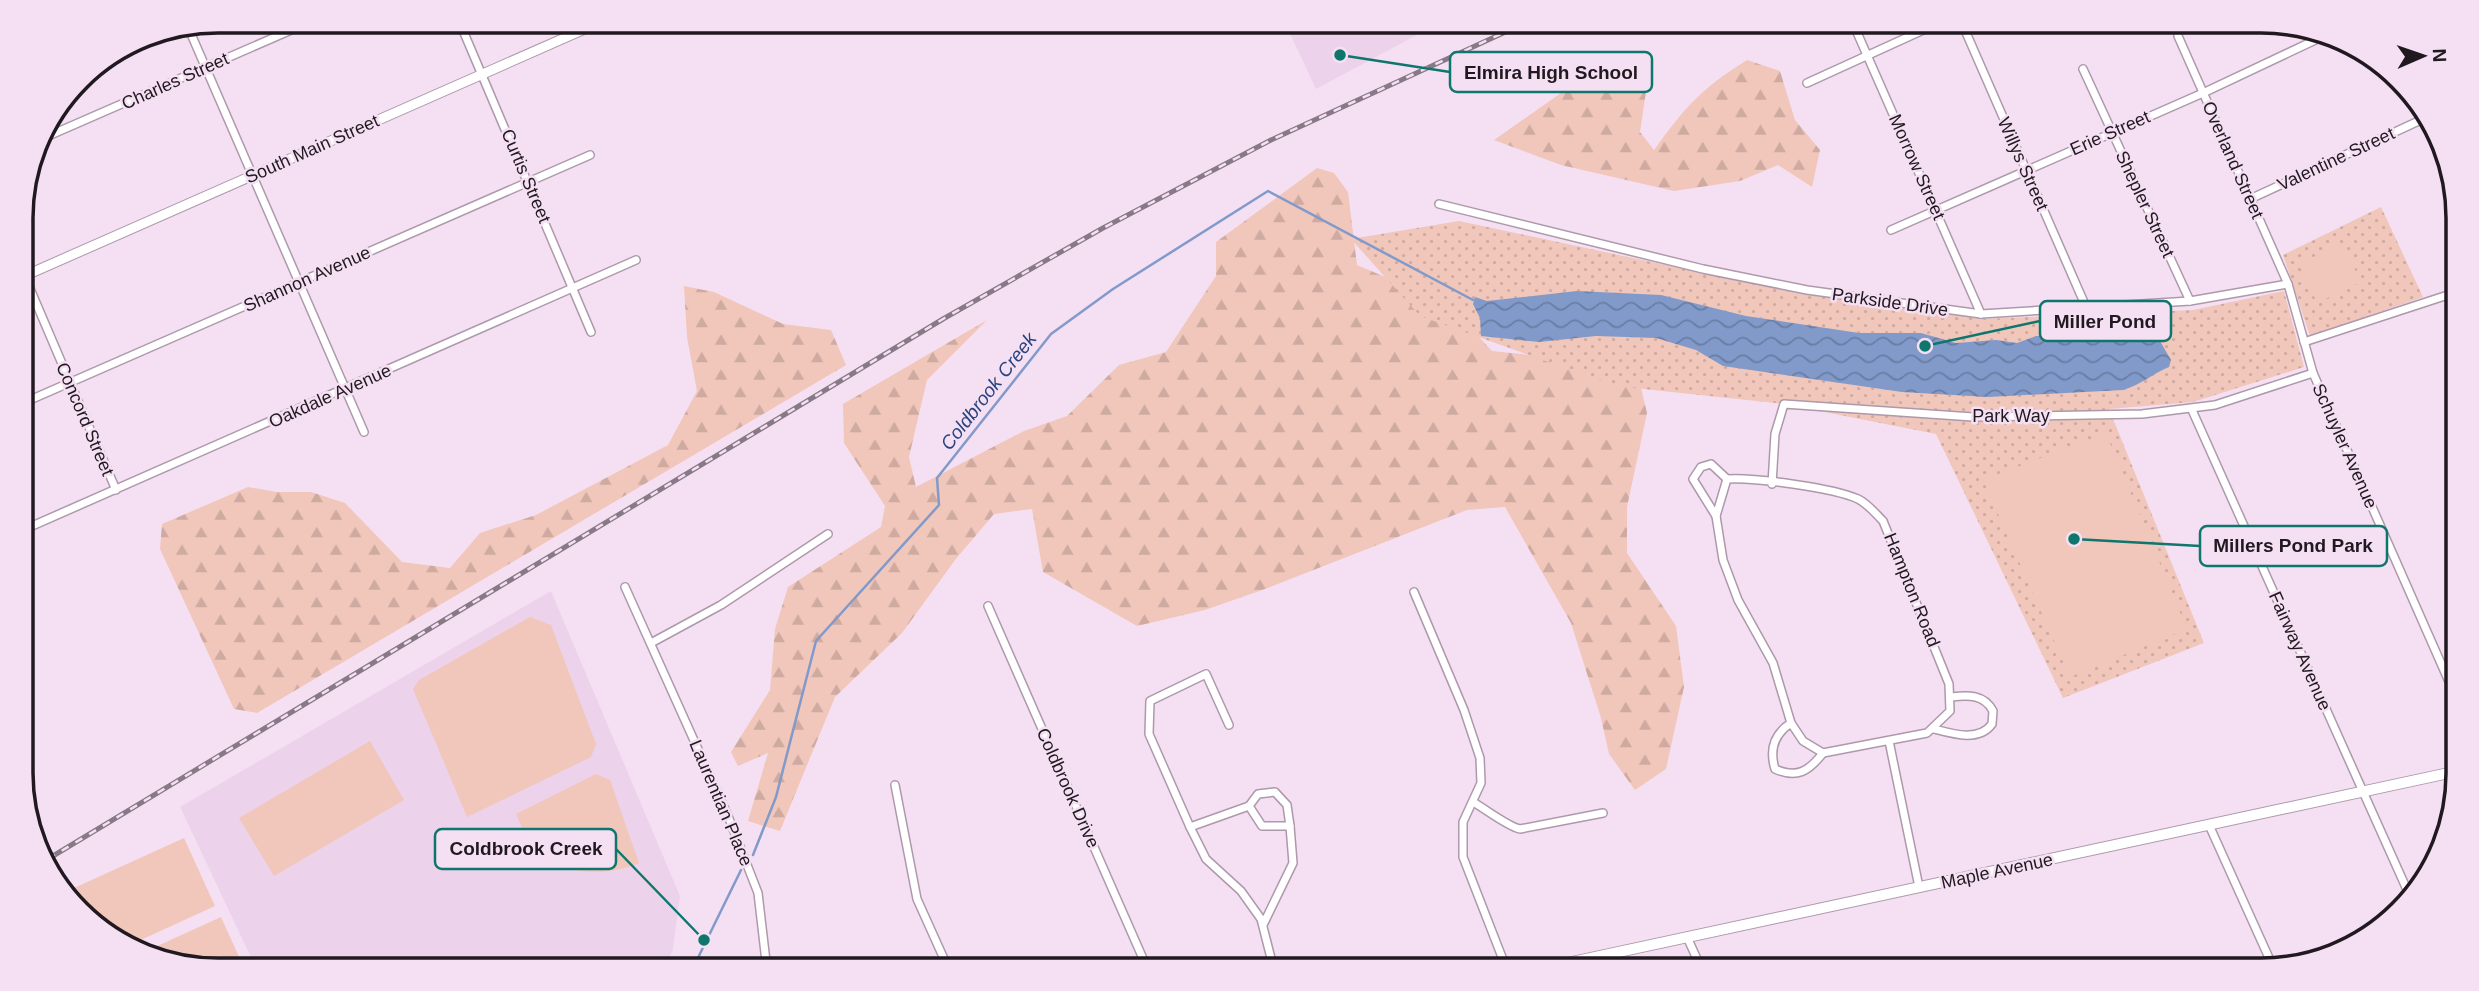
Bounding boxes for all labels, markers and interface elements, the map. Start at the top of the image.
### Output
north arrow [2388,21,2458,91]
street label: Charles Street [118,48,232,114]
text: N [2429,48,2450,63]
callout: Elmira High School [1450,52,1652,92]
text: Elmira High School [1464,62,1638,83]
street label: Overland Street [2198,98,2268,222]
street label: Erie Street [2067,107,2153,159]
street label: South Main Street [242,111,382,187]
street label: Morrow Street [1885,111,1949,223]
street label: Willys Street [1994,114,2052,214]
street label: Valentine Street [2274,123,2398,195]
street label: Curtis Street [497,126,555,226]
street label: Shepler Street [2112,148,2178,260]
street label: Shannon Avenue [240,242,374,316]
street label: Parkside Drive [1831,284,1949,320]
callout: Miller Pond [2040,301,2171,341]
text: Miller Pond [2054,311,2156,332]
water label: Coldbrook Creek [936,327,1041,454]
street label: Concord Street [52,359,118,479]
street label: Oakdale Avenue [266,360,394,432]
street label: Schuyler Avenue [2308,380,2382,512]
street label: Park Way [1972,406,2050,426]
callout: Millers Pond Park [2200,526,2387,566]
street label: Hampton Road [1880,530,1944,650]
text: Millers Pond Park [2213,535,2373,556]
street label: Fairway Avenue [2265,589,2335,713]
street label: Coldbrook Drive [1033,725,1103,851]
street label: Laurentian Place [685,737,757,869]
callout: Coldbrook Creek [435,829,616,869]
text: Coldbrook Creek [449,838,603,859]
street label: Maple Avenue [1939,849,2055,893]

